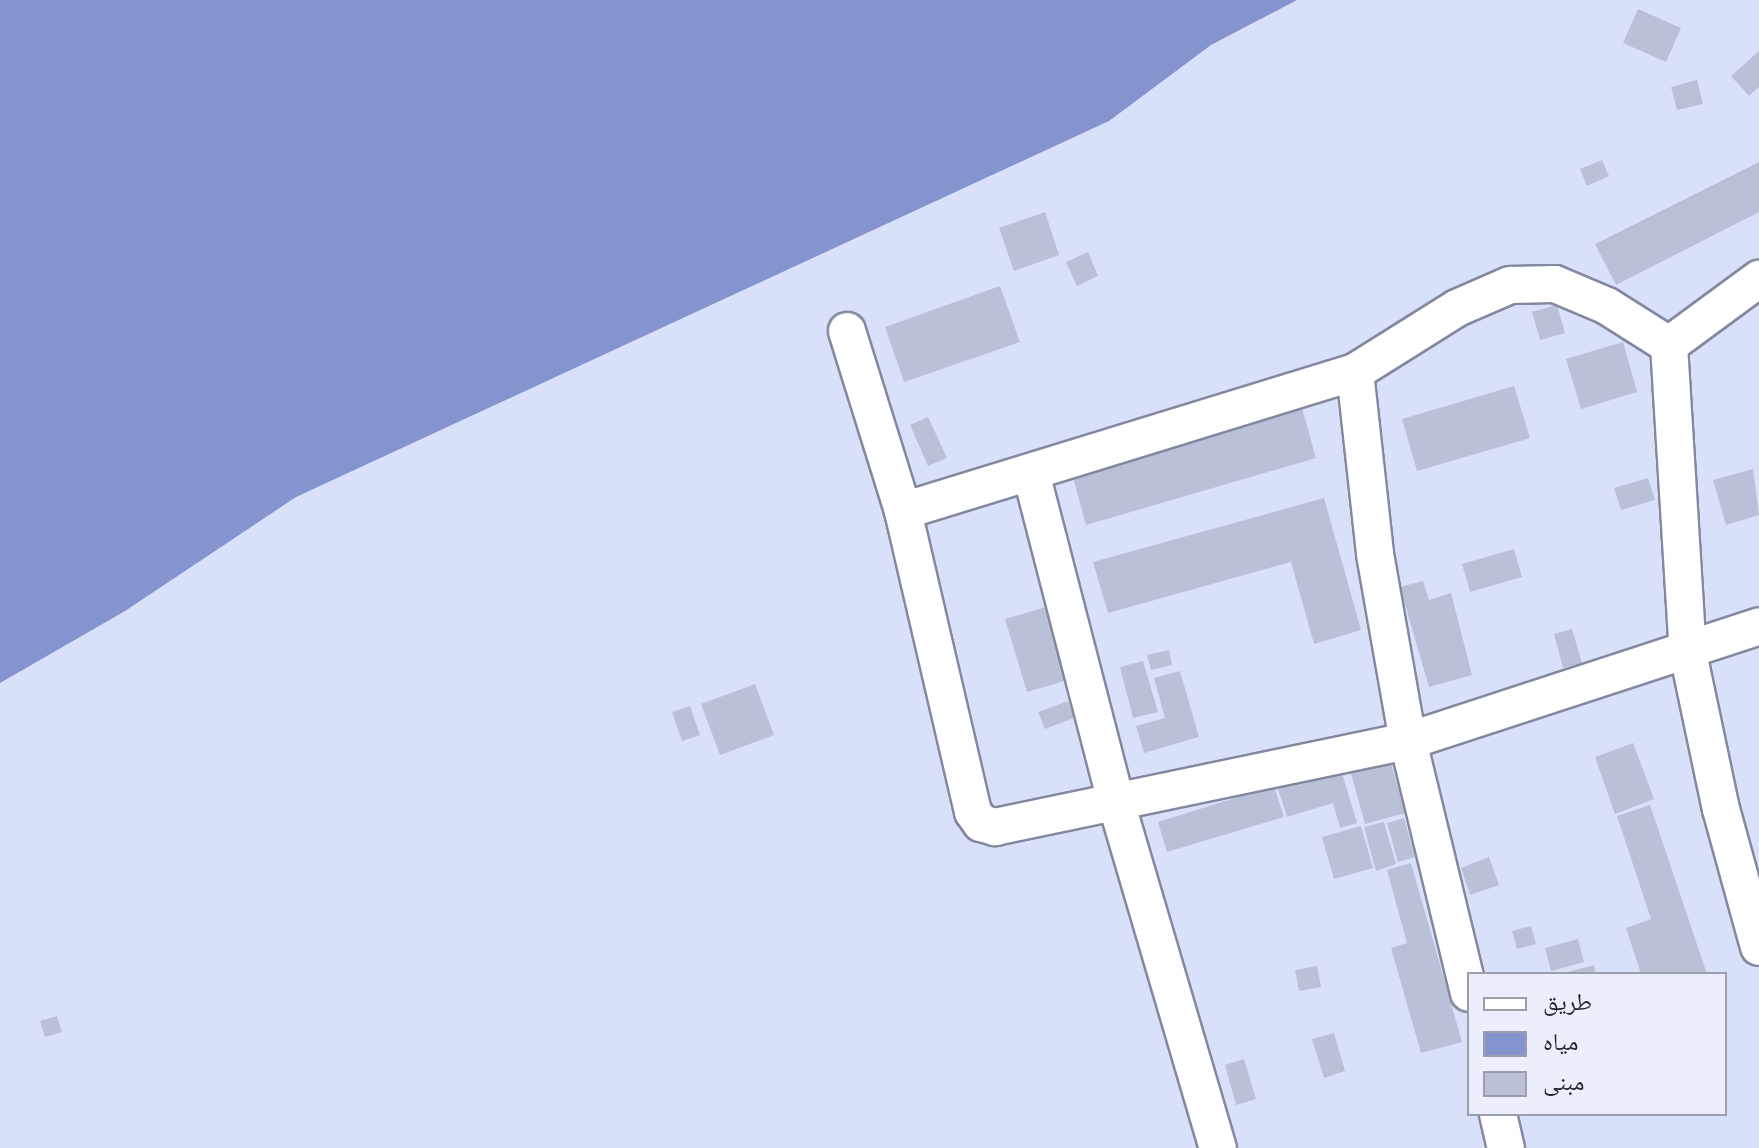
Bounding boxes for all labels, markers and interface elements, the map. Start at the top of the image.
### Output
legend [1467,972,1727,1116]
text: طريق [1543,987,1592,1016]
text: مياه [1543,1027,1578,1056]
text: مبنى [1543,1067,1584,1096]

